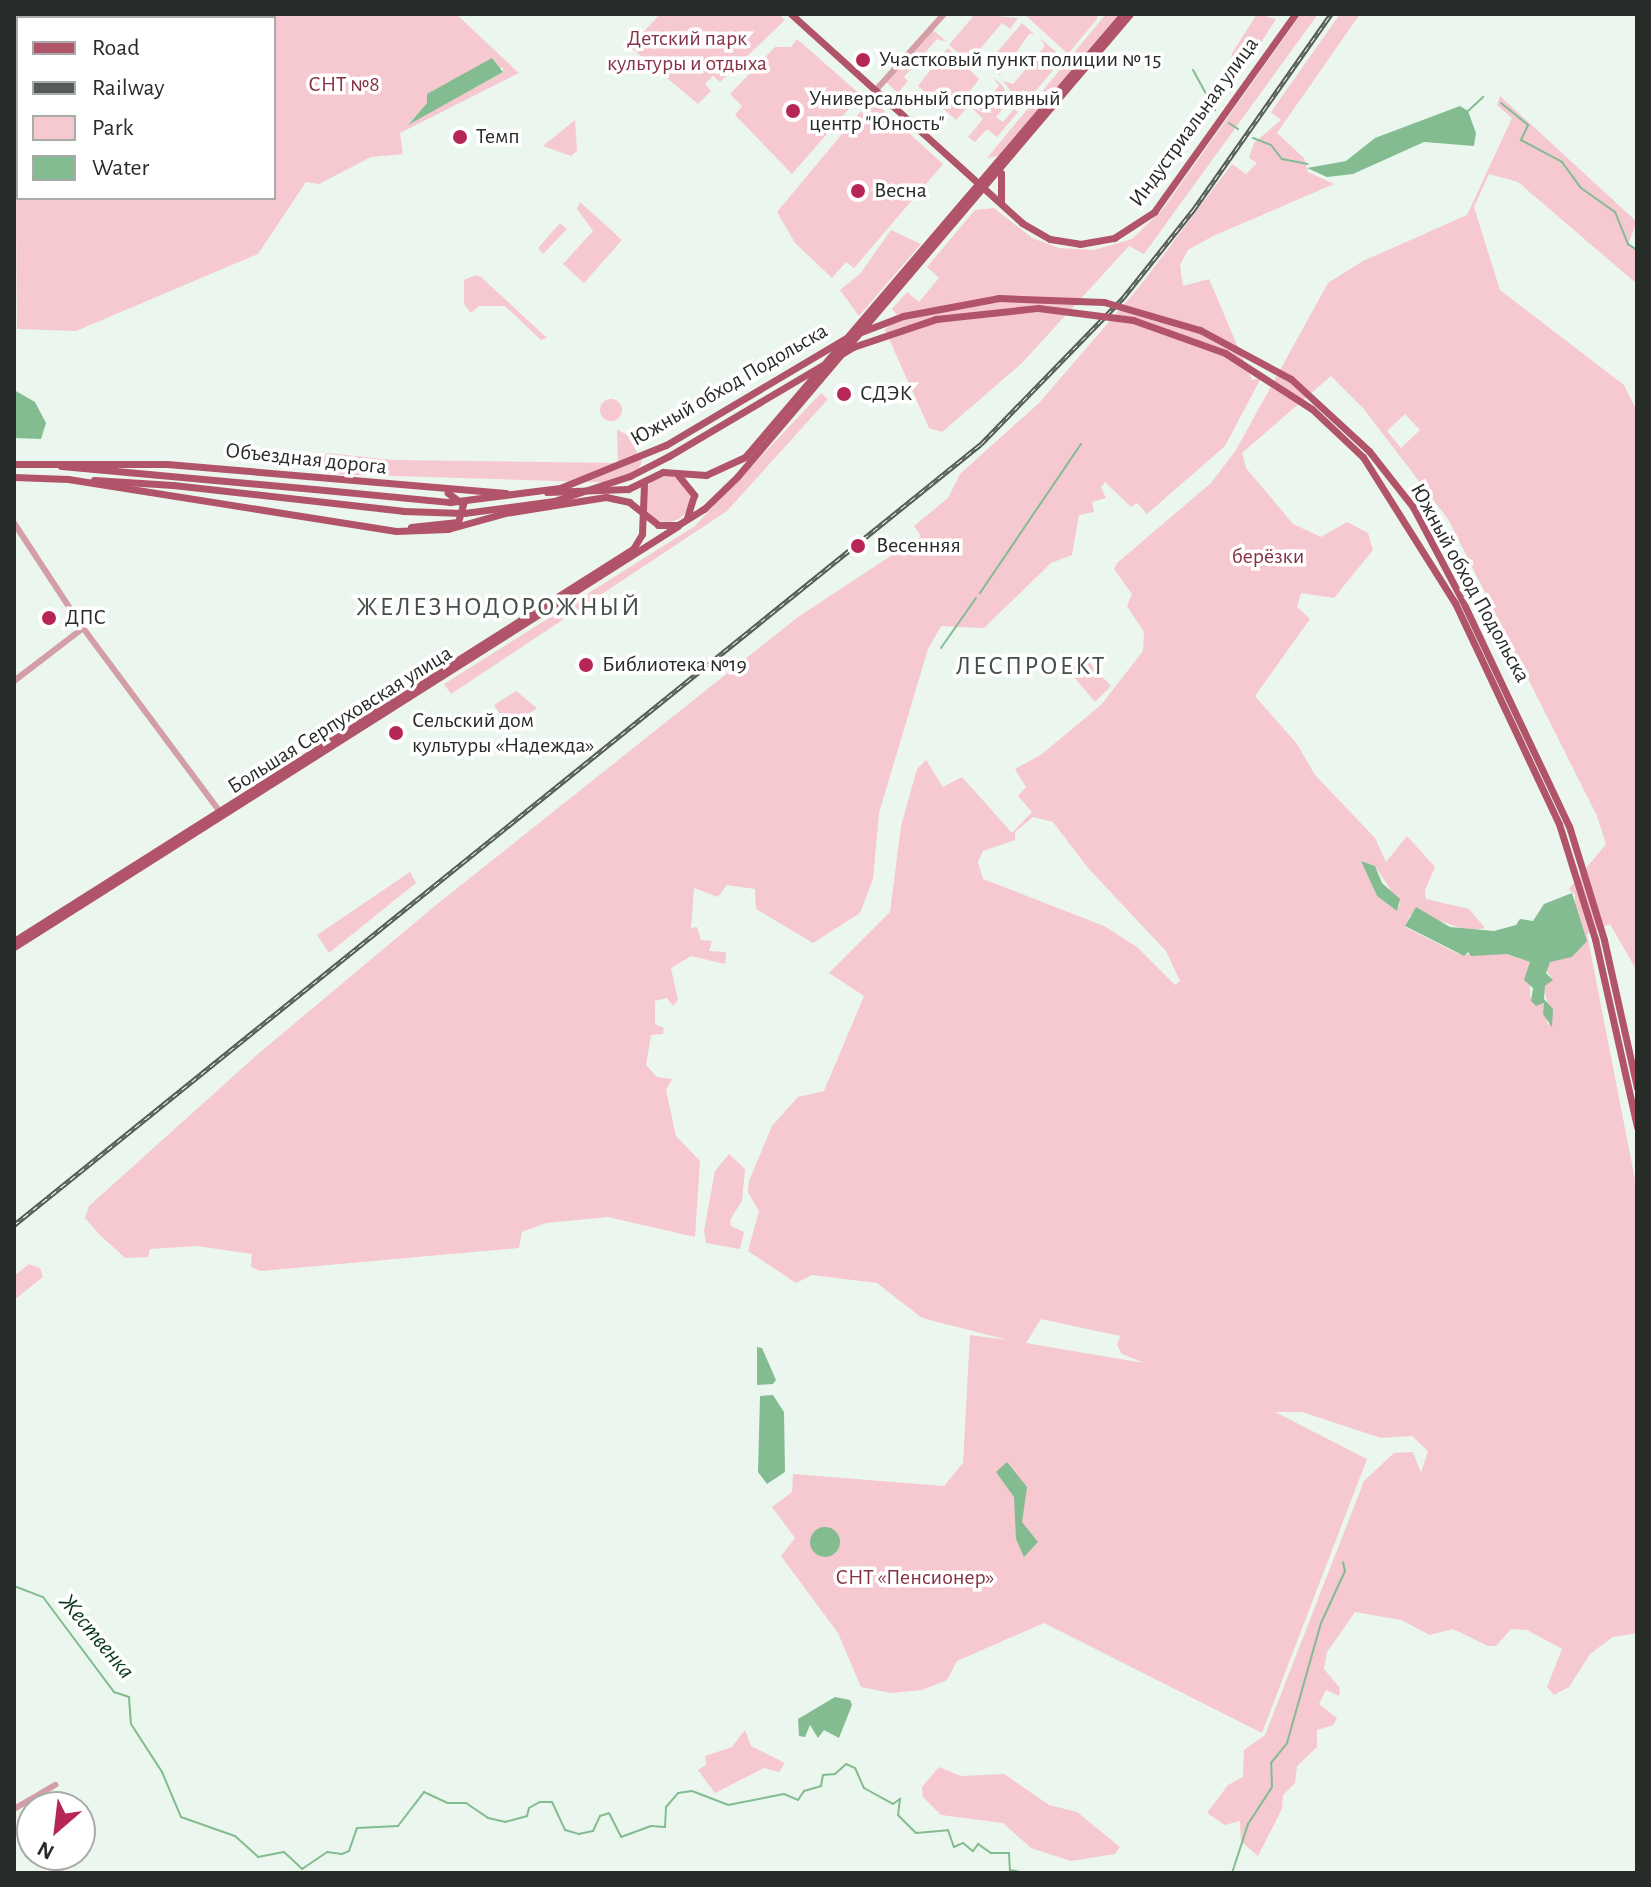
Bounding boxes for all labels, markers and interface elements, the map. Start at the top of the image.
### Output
legend [16,16,276,200]
park label: Детский парк культуры и отдыха [607,25,767,76]
street label: Индустриальная улица [1123,32,1265,212]
text: Road [92,36,140,60]
place label: Участковый пункт полиции № 15 [879,47,1161,73]
marker: Участковый пункт полиции № 15 [854,51,872,69]
park label: СНТ №8 [308,72,380,98]
text: Railway [92,76,164,100]
place label: Универсальный спортивный центр "Юность" [809,85,1061,136]
marker: Универсальный спортивный центр "Юность" [784,102,802,120]
text: Park [92,116,133,140]
place label: Темп [476,124,520,150]
marker: Темп [451,128,469,146]
text: Water [92,156,149,180]
place label: Весна [874,178,927,204]
marker: Весна [849,182,867,200]
street label: Южный обход Подольска [626,318,832,452]
place label: СДЭК [860,381,912,407]
marker: СДЭК [835,385,853,403]
street label: Объездная дорога [224,437,388,481]
street label: Южный обход Подольска [1404,479,1536,687]
place label: Весенняя [876,533,961,559]
marker: Весенняя [847,535,869,557]
park label: берёзки [1232,544,1304,570]
district label: ЖЕЛЕЗНОДОРОЖНЫЙ [356,592,642,624]
place label: ДПС [65,605,106,631]
marker: ДПС [40,609,58,627]
street label: Большая Серпуховская улица [223,640,457,800]
district label: ЛЕСПРОЕКТ [956,651,1106,683]
place label: Библиотека №19 [602,652,747,678]
marker: Библиотека №19 [577,656,595,674]
place label: Сельский дом культуры «Надежда» [412,707,594,758]
marker: Сельский дом культуры «Надежда» [387,724,405,742]
park label: СНТ «Пенсионер» [836,1565,994,1591]
water label: Жественка [52,1589,140,1685]
north arrow [16,1791,96,1871]
text: N [34,1837,58,1864]

